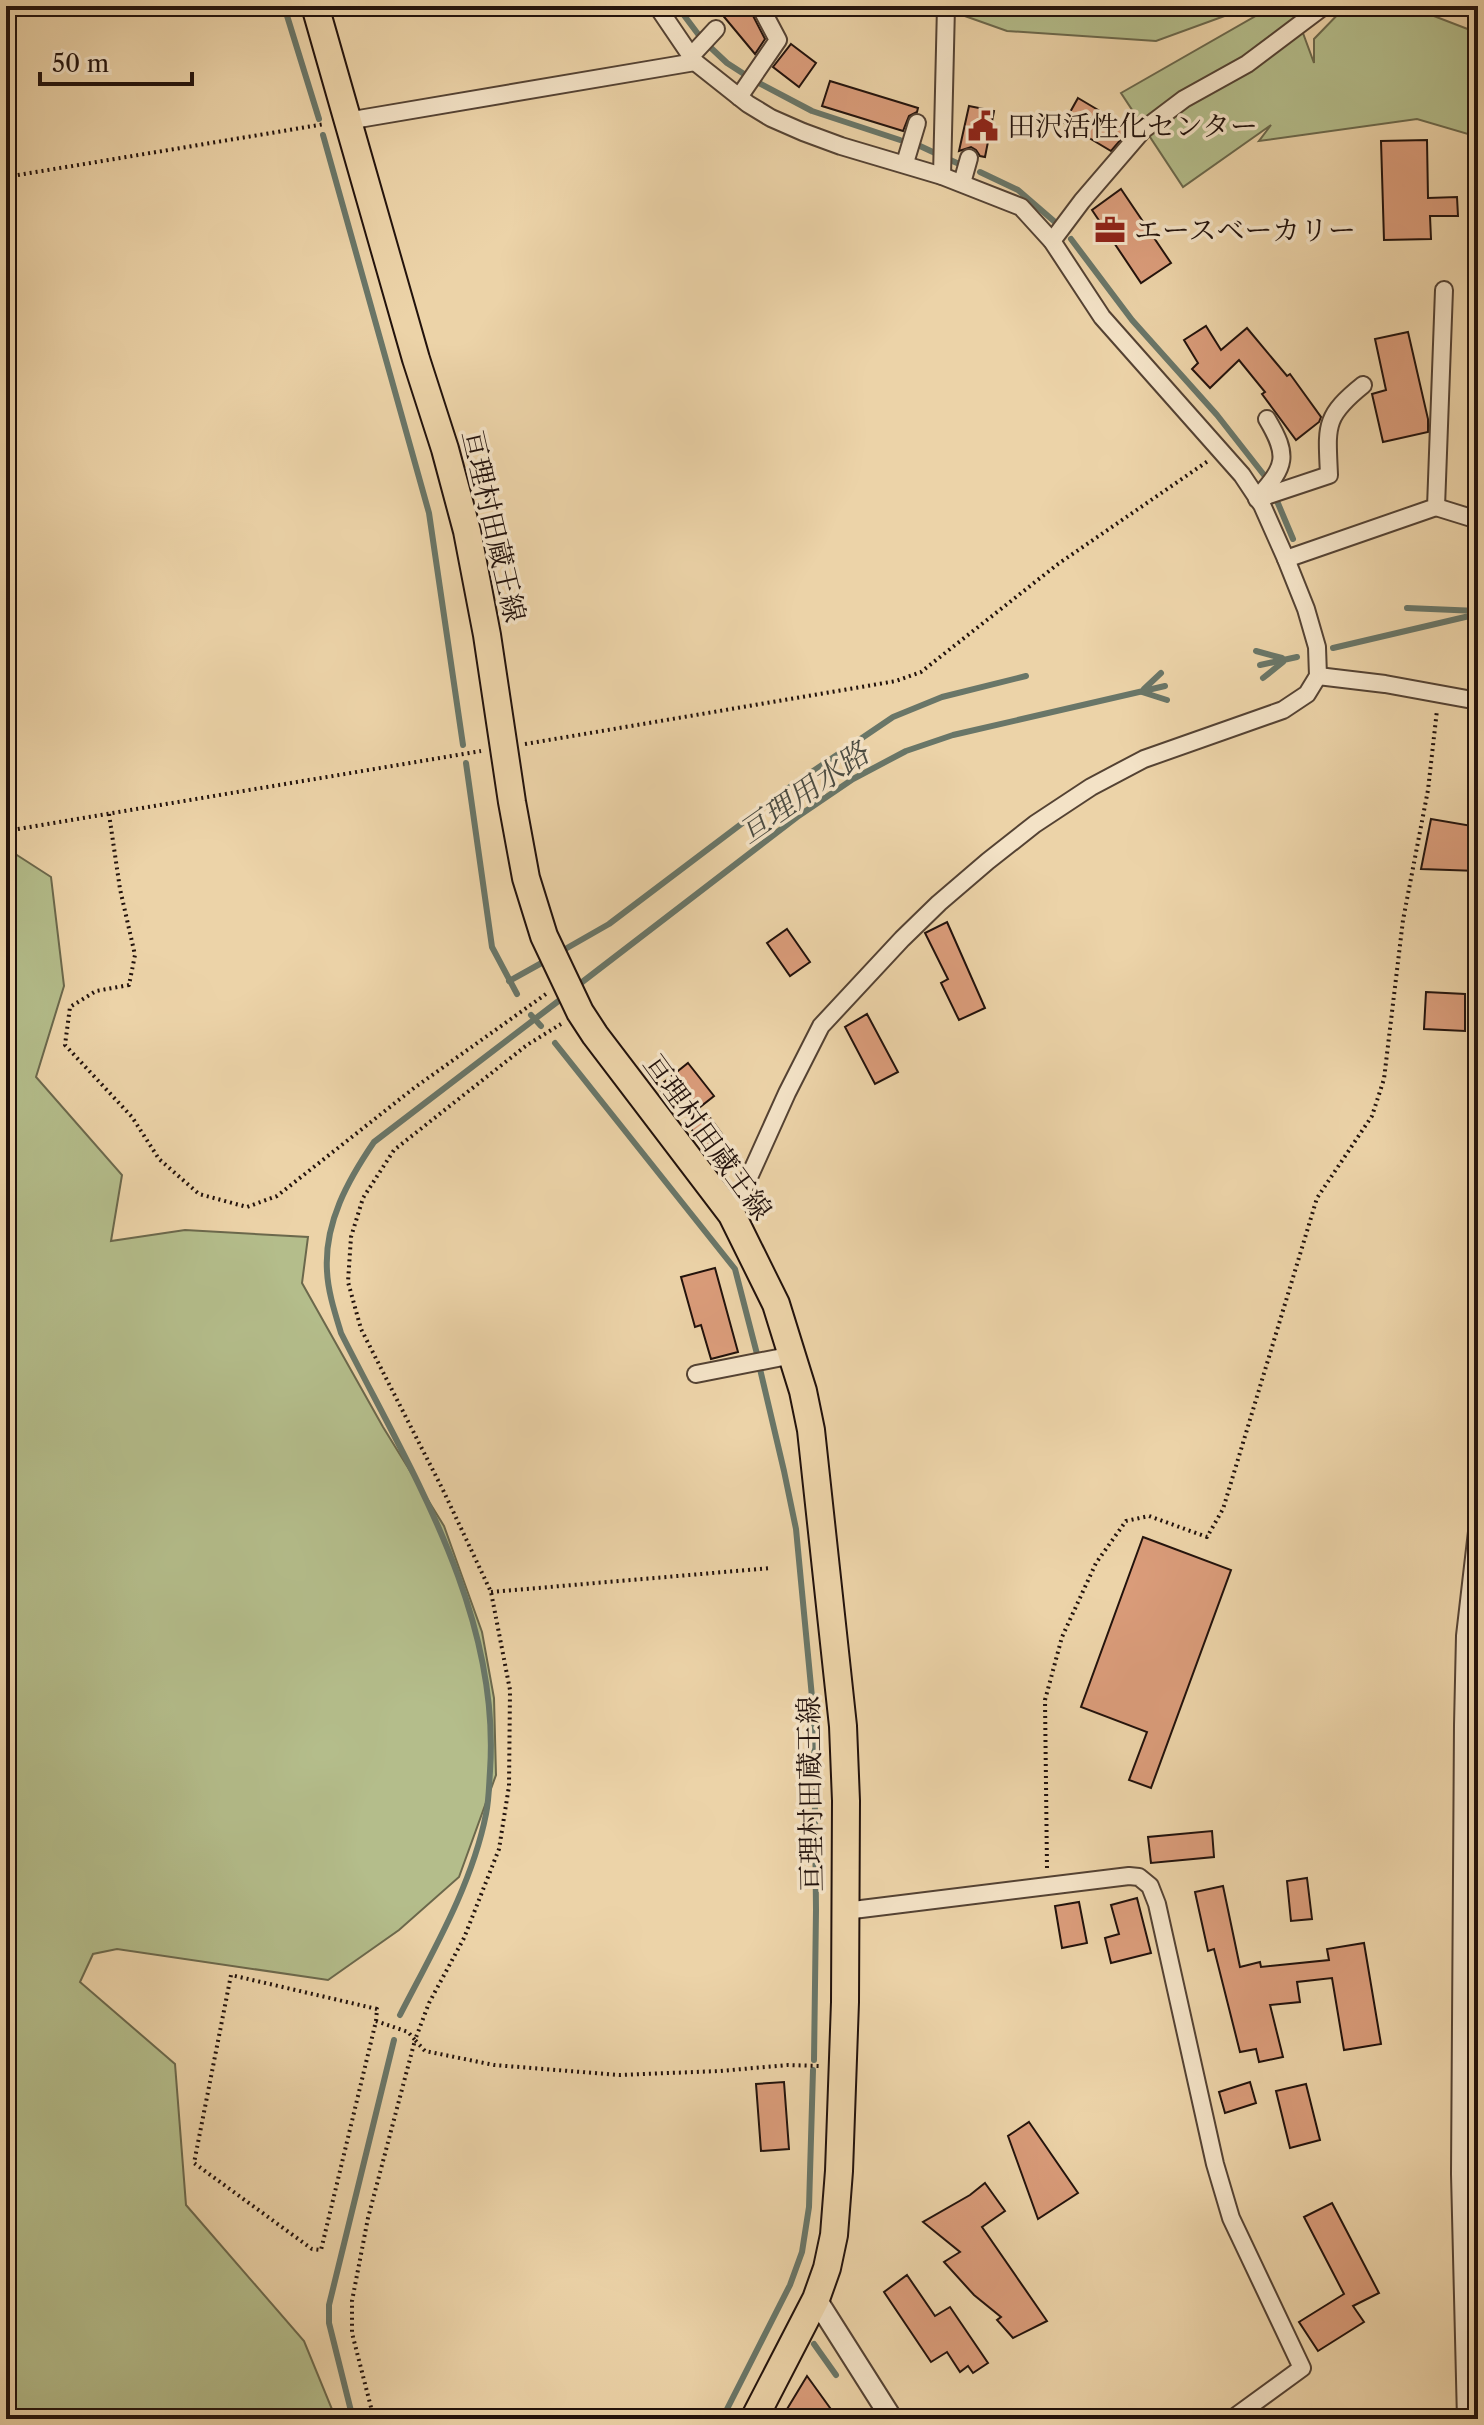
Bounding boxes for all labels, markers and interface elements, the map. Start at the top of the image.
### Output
scale bar [40,36,192,86]
text: 50 m [52,49,109,78]
public building icon: 田沢活性化センター [966,109,1000,143]
place label: 田沢活性化センター [1007,109,1258,143]
office icon: エースベーカリー [1093,213,1127,247]
place label: エースベーカリー [1134,213,1356,247]
street label: 亘理村田蔵王線 [455,427,533,625]
water label: 亘理用水路 [732,733,877,851]
street label: 亘理村田蔵王線 [637,1048,779,1226]
street label: 亘理村田蔵王線 [791,1696,829,1892]

